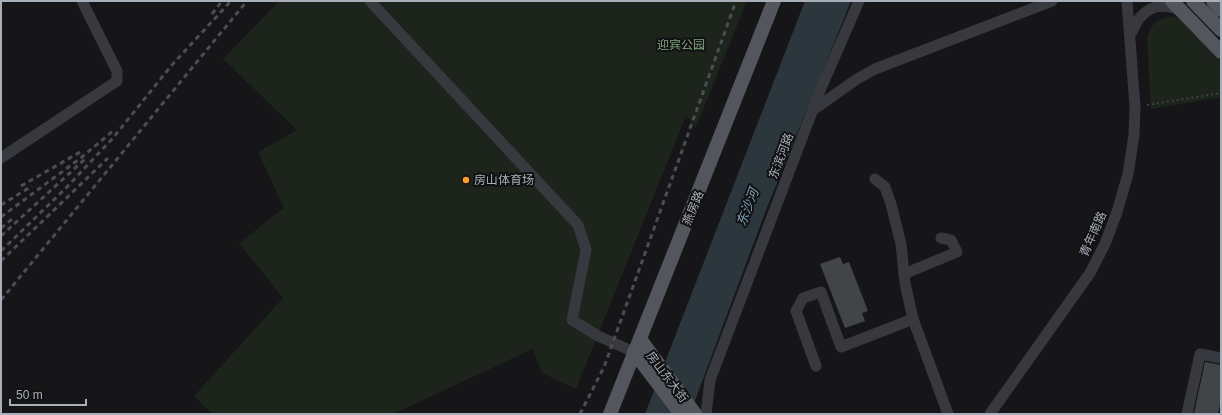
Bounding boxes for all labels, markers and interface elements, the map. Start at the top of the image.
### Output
park label: 迎宾公园 [657,38,705,52]
street label: 东滨河路 [766,131,796,181]
place label: 房山体育场 [474,173,534,187]
marker: 房山体育场 [461,175,471,185]
water label: 东沙河 [733,183,763,228]
street label: 燕房路 [680,189,706,227]
street label: 青年南路 [1077,209,1109,259]
street label: 房山东大街 [643,349,691,405]
scale bar [10,381,86,407]
text: 50 m [16,388,43,402]

